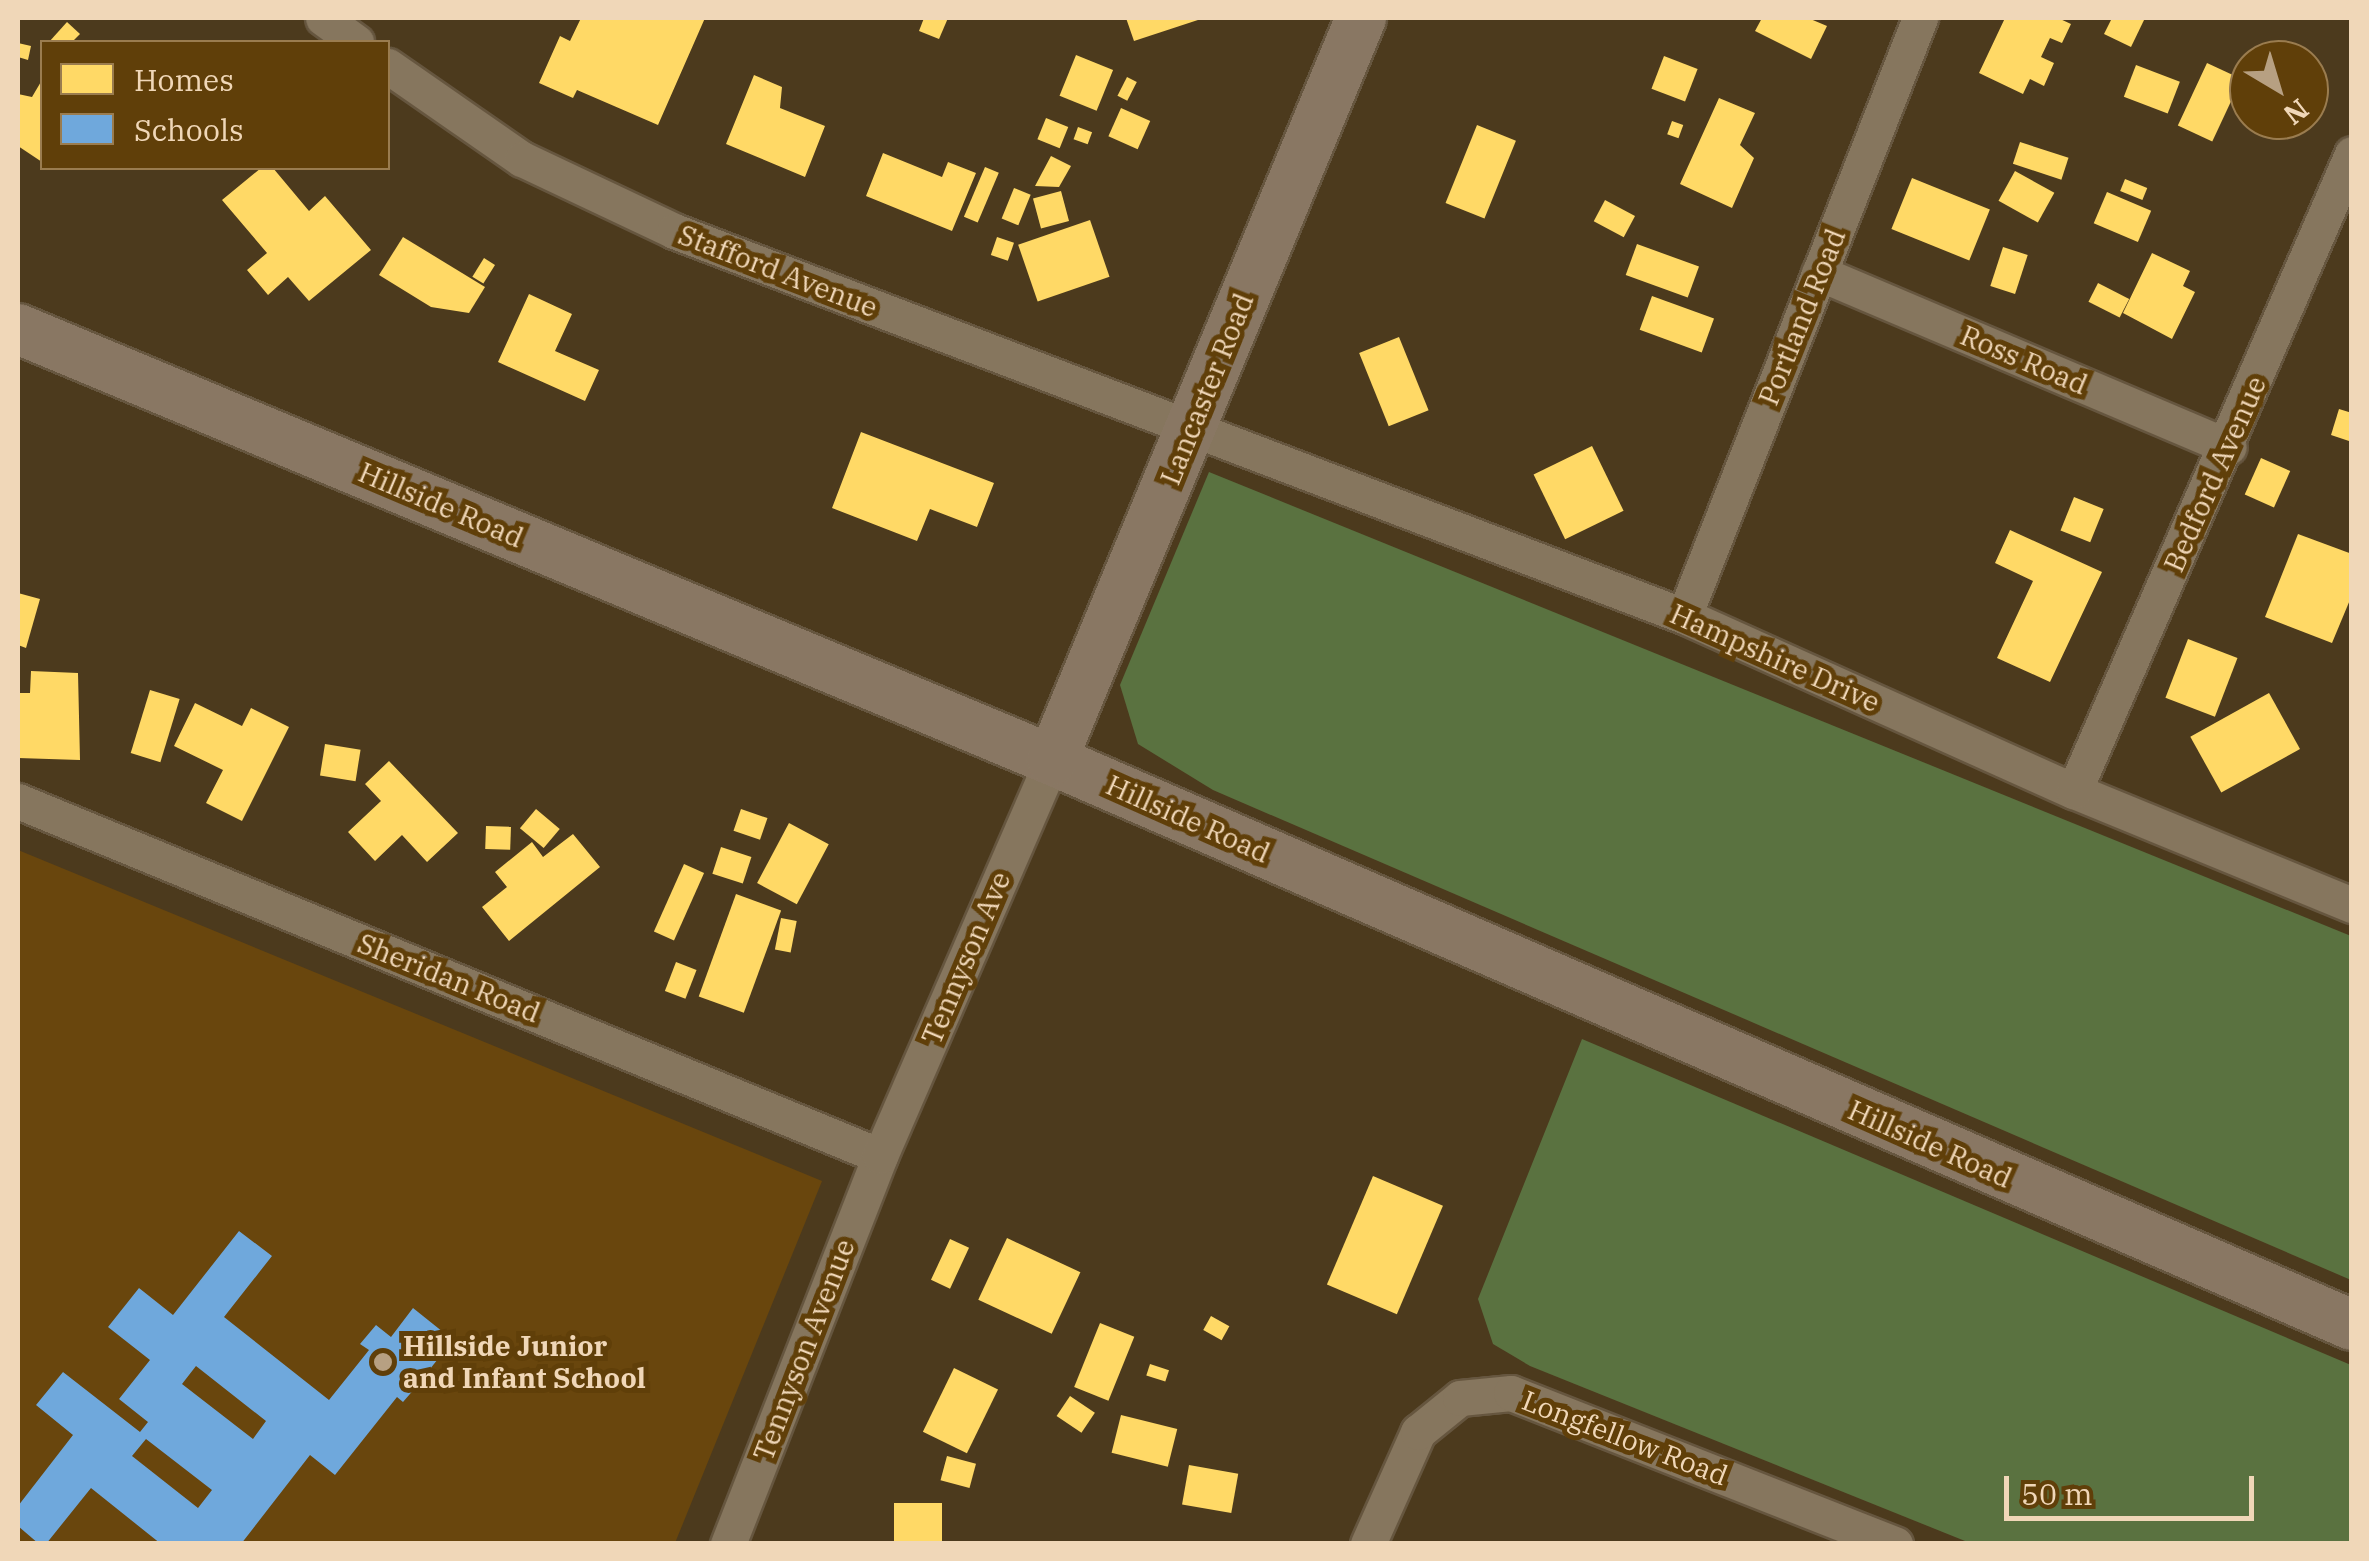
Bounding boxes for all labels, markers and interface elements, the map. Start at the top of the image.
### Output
legend [40,40,390,170]
north arrow [2229,40,2329,140]
text: Homes [134,60,234,99]
text: N [2276,91,2317,134]
text: Schools [134,110,244,149]
street label: Stafford Avenue [674,218,882,324]
street label: Portland Road [1751,224,1853,410]
street label: Lancaster Road [1153,288,1261,490]
street label: Ross Road [1955,318,2093,402]
street label: Bedford Avenue [2157,371,2273,577]
street label: Hillside Road [354,455,528,555]
street label: Hampshire Drive [1665,597,1885,719]
street label: Hillside Road [1101,768,1275,870]
street label: Tennyson Ave [915,867,1017,1049]
street label: Sheridan Road [353,926,545,1030]
street label: Hillside Road [1843,1093,2017,1195]
street label: Tennyson Avenue [746,1235,862,1465]
place label: Hillside Junior and Infant School [403,1329,646,1395]
marker: Hillside Junior and Infant School [372,1351,394,1373]
street label: Longfellow Road [1518,1383,1732,1493]
scale bar [2009,1456,2259,1518]
text: 50 m [2021,1474,2093,1513]

